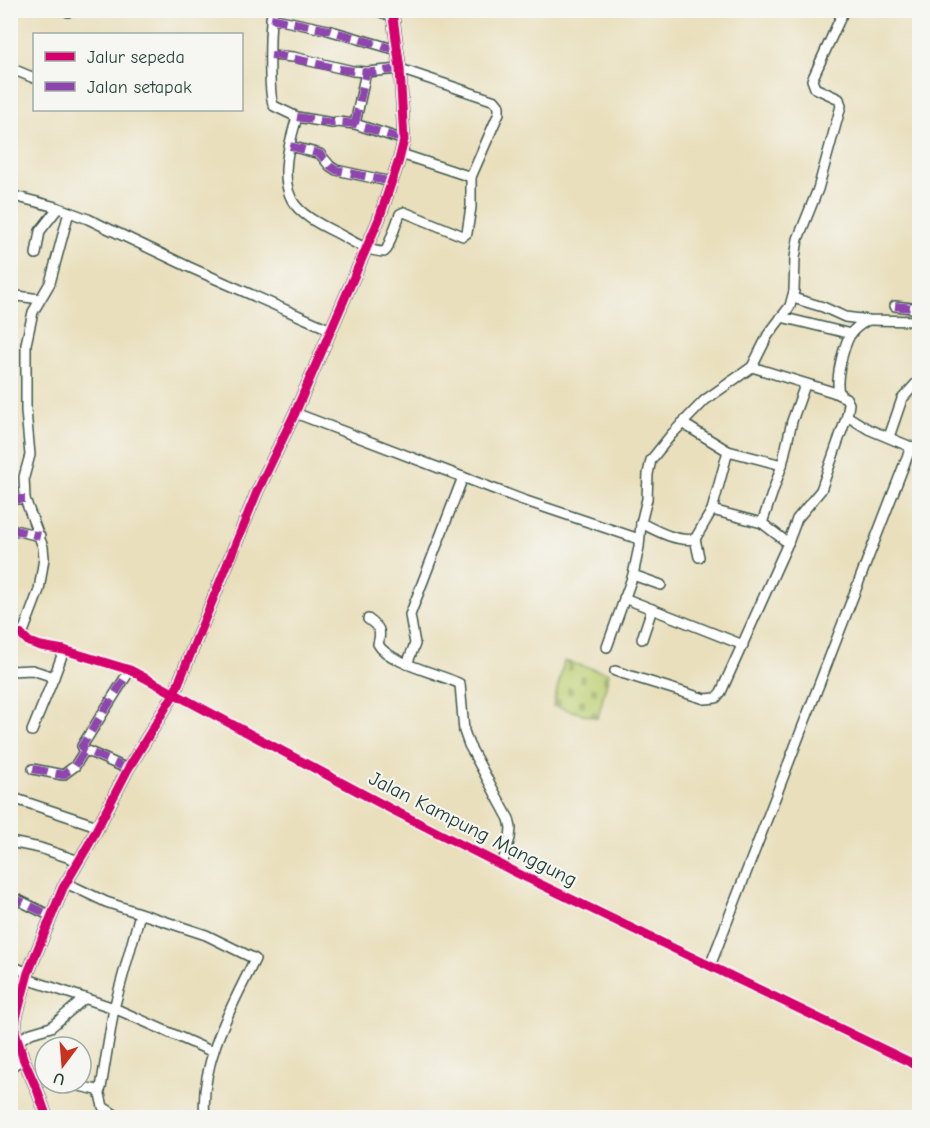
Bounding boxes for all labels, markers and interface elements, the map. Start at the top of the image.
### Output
legend [33,33,243,111]
text: Jalur sepeda [87,47,185,68]
text: Jalan setapak [87,77,192,98]
street label: Jalan Kampung Manggung [365,766,581,892]
north arrow [33,1035,93,1095]
text: U [52,1068,67,1089]

